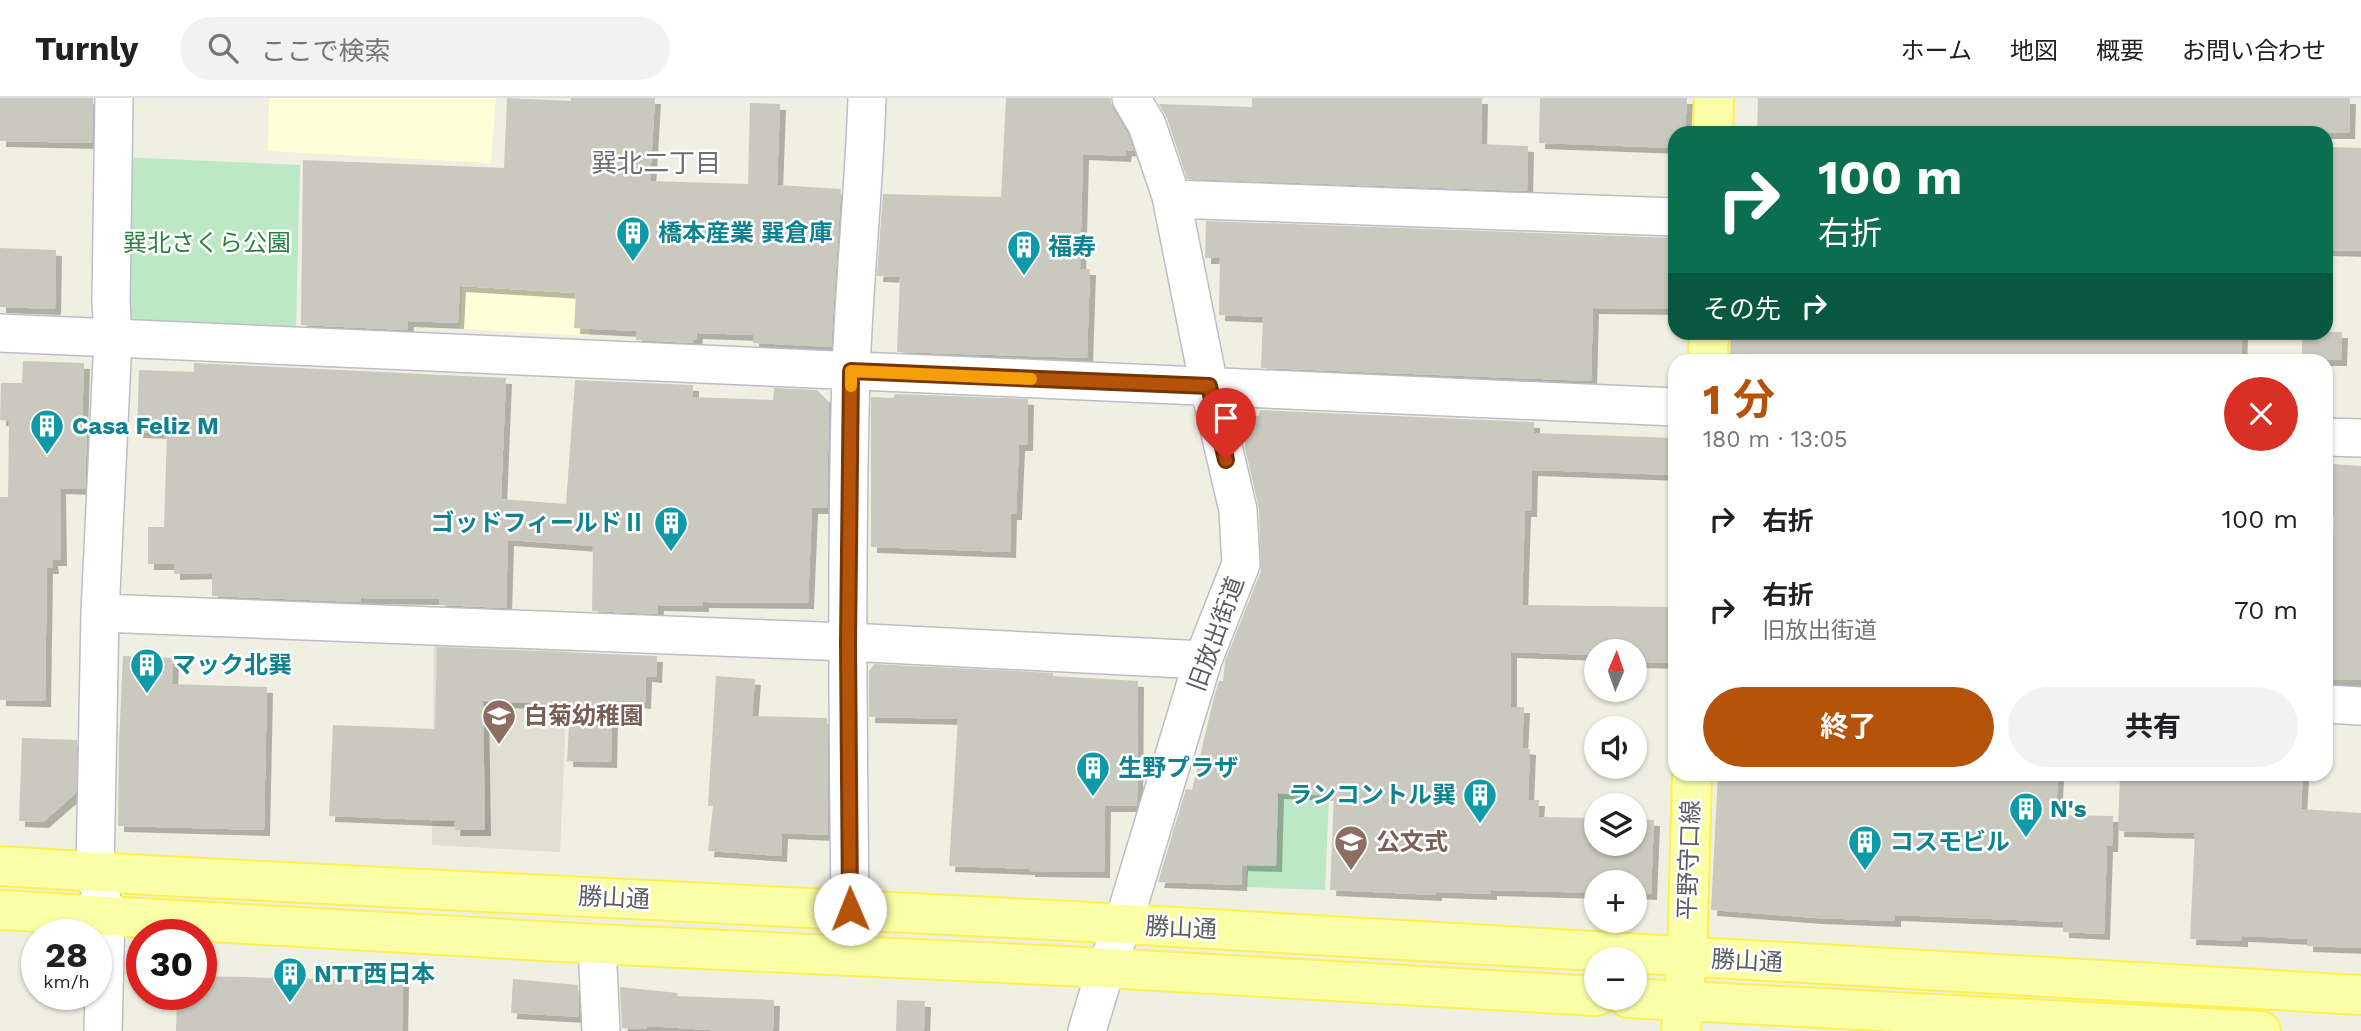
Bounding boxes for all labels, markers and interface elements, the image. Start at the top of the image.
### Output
search box [180,17,670,80]
text: Turnly [35,29,138,68]
icon: search [204,29,242,67]
text: ここで検索 [260,36,390,66]
text: ホーム [1901,37,1972,65]
text: 地図 [2010,37,2058,65]
text: 概要 [2096,37,2144,65]
text: お問い合わせ [2182,37,2326,65]
district label: 巽北二丁目 [591,148,721,178]
text: 100 m [1818,148,1962,206]
icon: right [1703,154,1794,245]
building icon: 橋本産業 巽倉庫 [614,214,652,263]
text: 右折 [1818,214,1882,252]
place label: 橋本産業 巽倉庫 [658,219,833,247]
building icon: 福寿 [1005,228,1043,277]
park label: 巽北さくら公園 [123,229,291,257]
place label: 福寿 [1048,233,1096,261]
icon: right [1795,287,1833,325]
text: その先 [1703,294,1781,324]
text: 1 分 [1703,375,1775,424]
button: close [2224,377,2298,451]
pin [1196,388,1256,460]
icon: arrive [1207,399,1245,437]
building icon: Casa Feliz M [28,407,66,456]
place label: Casa Feliz M [72,412,219,440]
text: 180 m · 13:05 [1703,426,1848,453]
icon: right [1703,500,1741,538]
building icon: ゴッドフィールドⅡ [652,504,690,553]
text: 100 m [2222,504,2298,534]
text: 右折 [1762,506,1814,536]
place label: ゴッドフィールドⅡ [430,509,646,537]
street label: 旧放出街道 [1182,573,1250,695]
text: 右折 [1762,580,1814,610]
icon: right [1703,591,1741,629]
text: 70 m [2234,595,2298,625]
text: 旧放出街道 [1762,617,1877,644]
north arrow [1584,639,1647,702]
map controls [1584,639,1647,1010]
building icon: マック北巽 [128,646,166,695]
place label: マック北巽 [172,651,292,679]
button: 終了 [1703,687,1994,767]
button: 共有 [2008,687,2298,767]
school or university icon: 白菊幼稚園 [480,697,518,746]
place label: 白菊幼稚園 [524,702,644,730]
button: sound [1584,716,1647,779]
building icon: 生野プラザ [1074,749,1112,798]
place label: 生野プラザ [1118,754,1238,782]
building icon: ランコントル巽 [1461,776,1499,825]
place label: ランコントル巽 [1288,781,1456,809]
building icon: N's [2007,790,2045,839]
button: layers [1584,793,1647,856]
place label: N's [2050,795,2087,823]
street label: 平野守口線 [1673,800,1705,920]
school or university icon: 公文式 [1332,823,1370,872]
building icon: コスモビル [1846,823,1884,872]
place label: 公文式 [1376,828,1448,856]
place label: コスモビル [1890,828,2010,856]
button: + [1584,870,1647,933]
position arrow [813,872,887,946]
street label: 勝山通 [577,882,651,914]
street label: 勝山通 [1144,912,1218,944]
speed limit sign: 30 [126,919,217,1010]
text: 28 [45,934,88,976]
street label: 勝山通 [1710,945,1784,977]
button: − [1584,947,1647,1010]
building icon: NTT西日本 [271,955,309,1004]
place label: NTT西日本 [314,960,435,988]
text: km/h [43,971,90,992]

